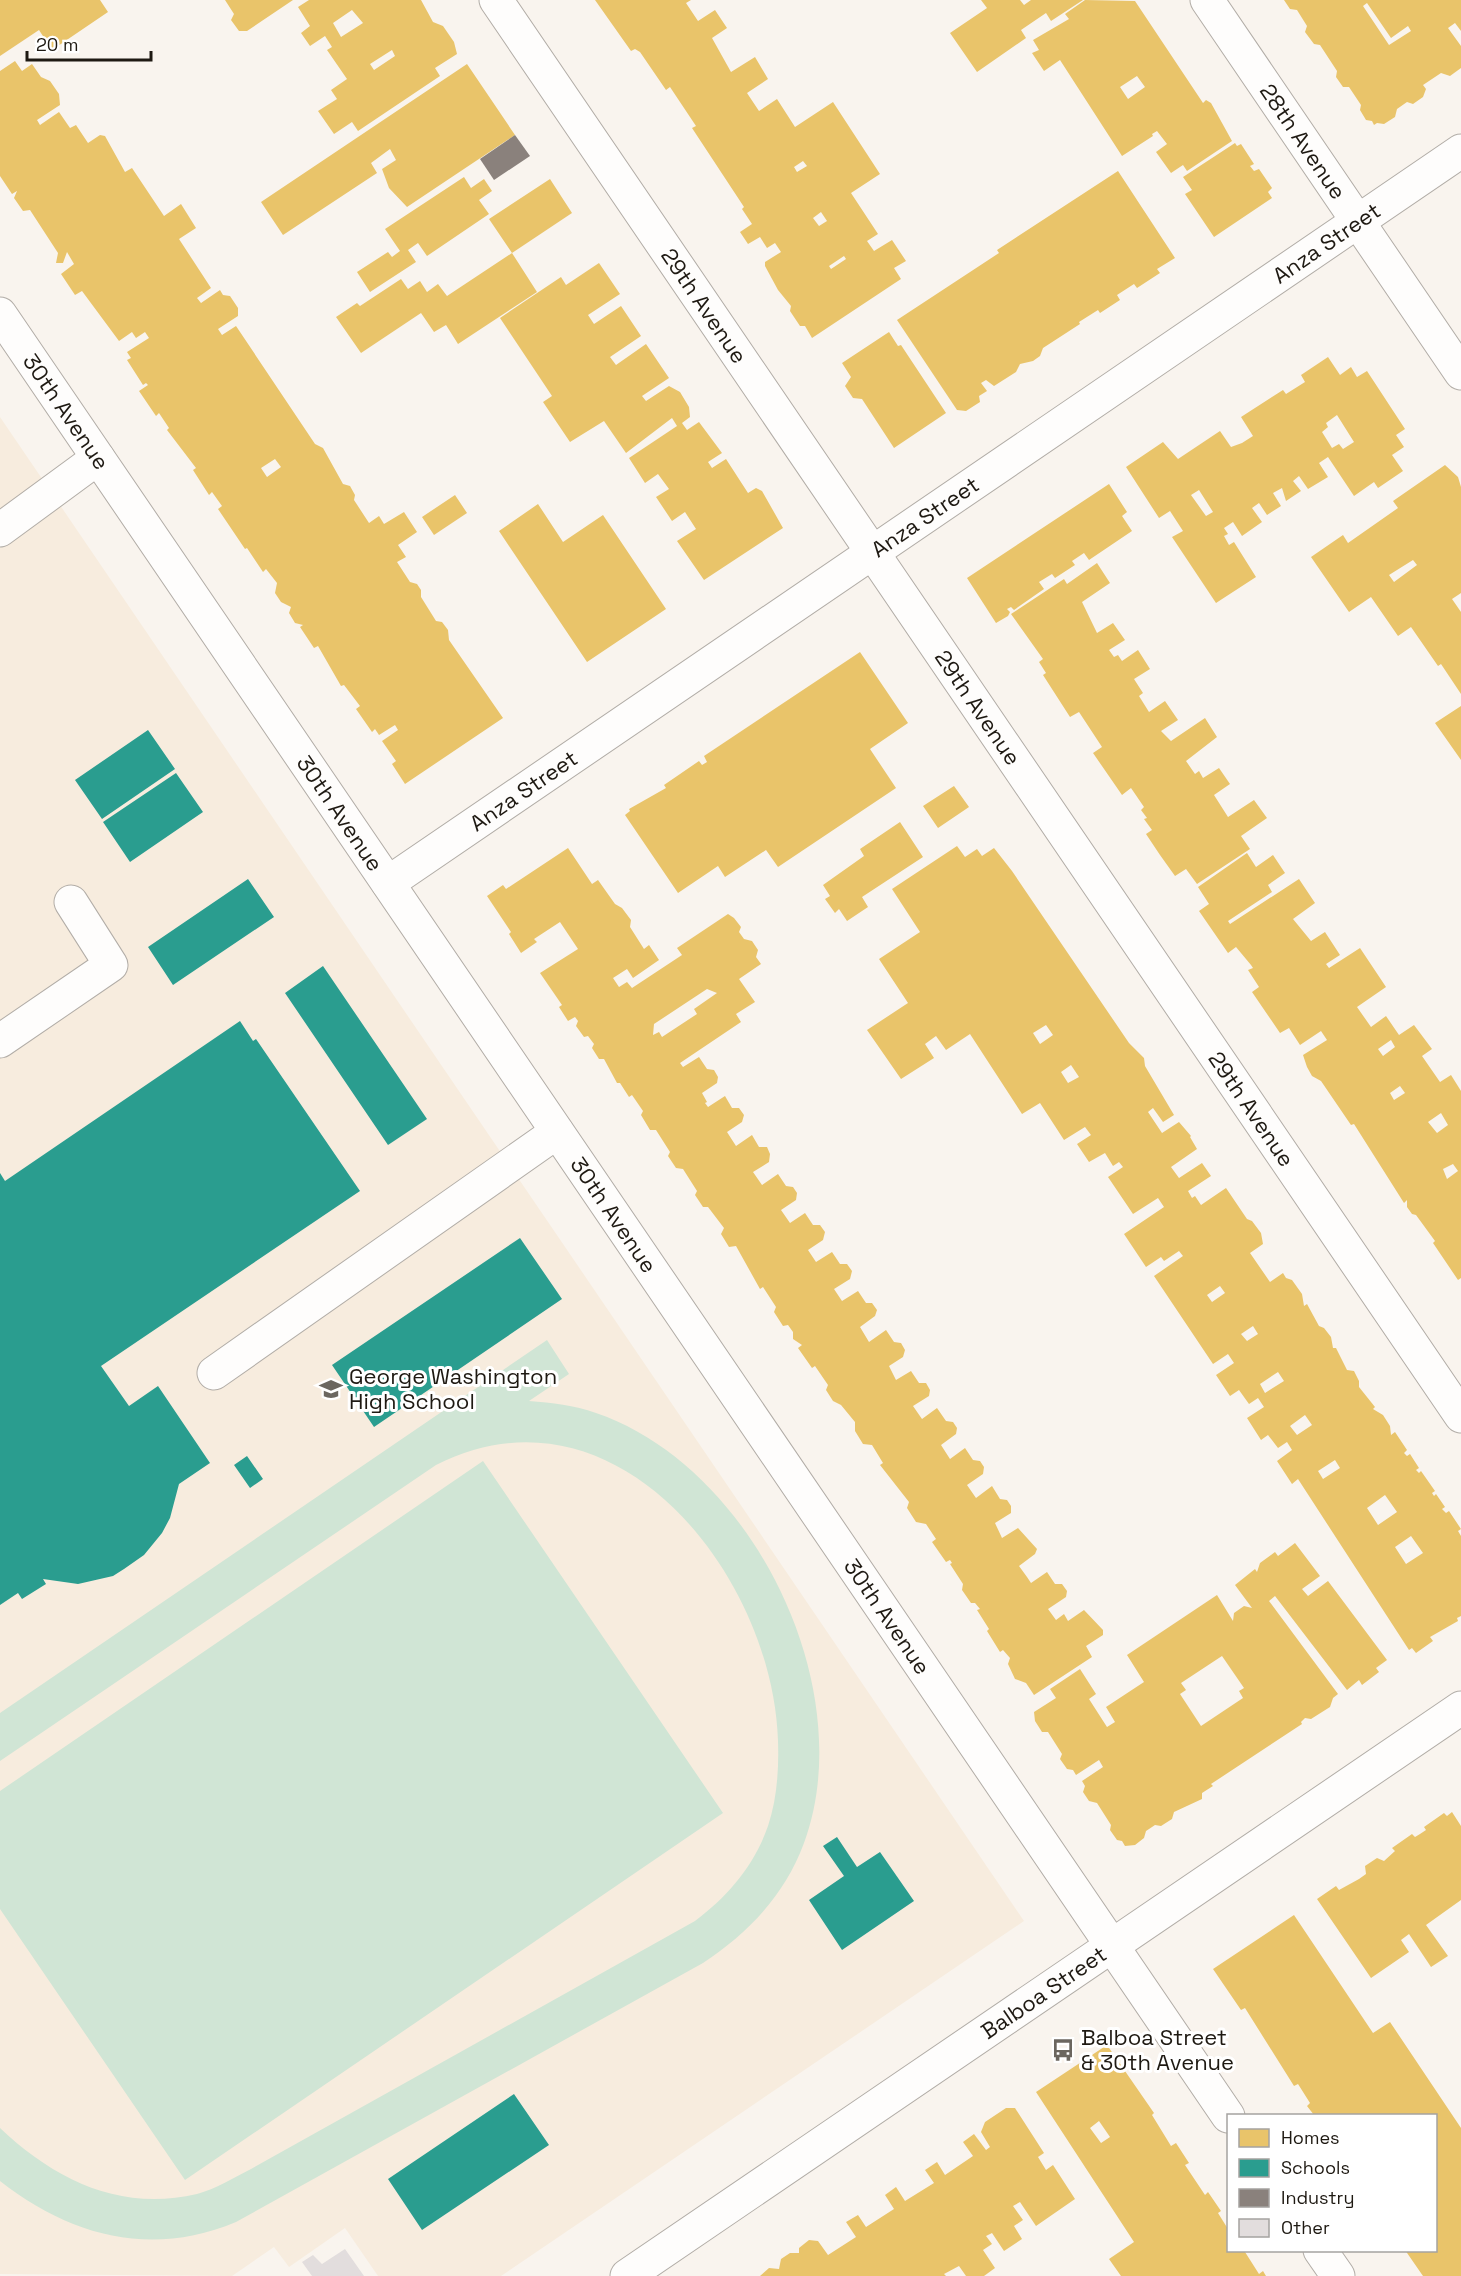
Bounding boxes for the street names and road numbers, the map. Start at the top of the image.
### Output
street label: 28th Avenue [1254,78,1352,204]
street label: Anza Street [1267,196,1386,289]
street label: 29th Avenue [655,243,754,369]
street label: 30th Avenue [17,348,116,475]
street label: Anza Street [866,470,984,563]
street label: 29th Avenue [929,644,1027,770]
street label: Anza Street [464,744,583,837]
street label: 30th Avenue [291,750,389,876]
street label: 29th Avenue [1203,1046,1301,1172]
street label: 30th Avenue [564,1151,663,1278]
street label: 30th Avenue [838,1553,937,1680]
street label: Balboa Street [975,1940,1112,2045]

